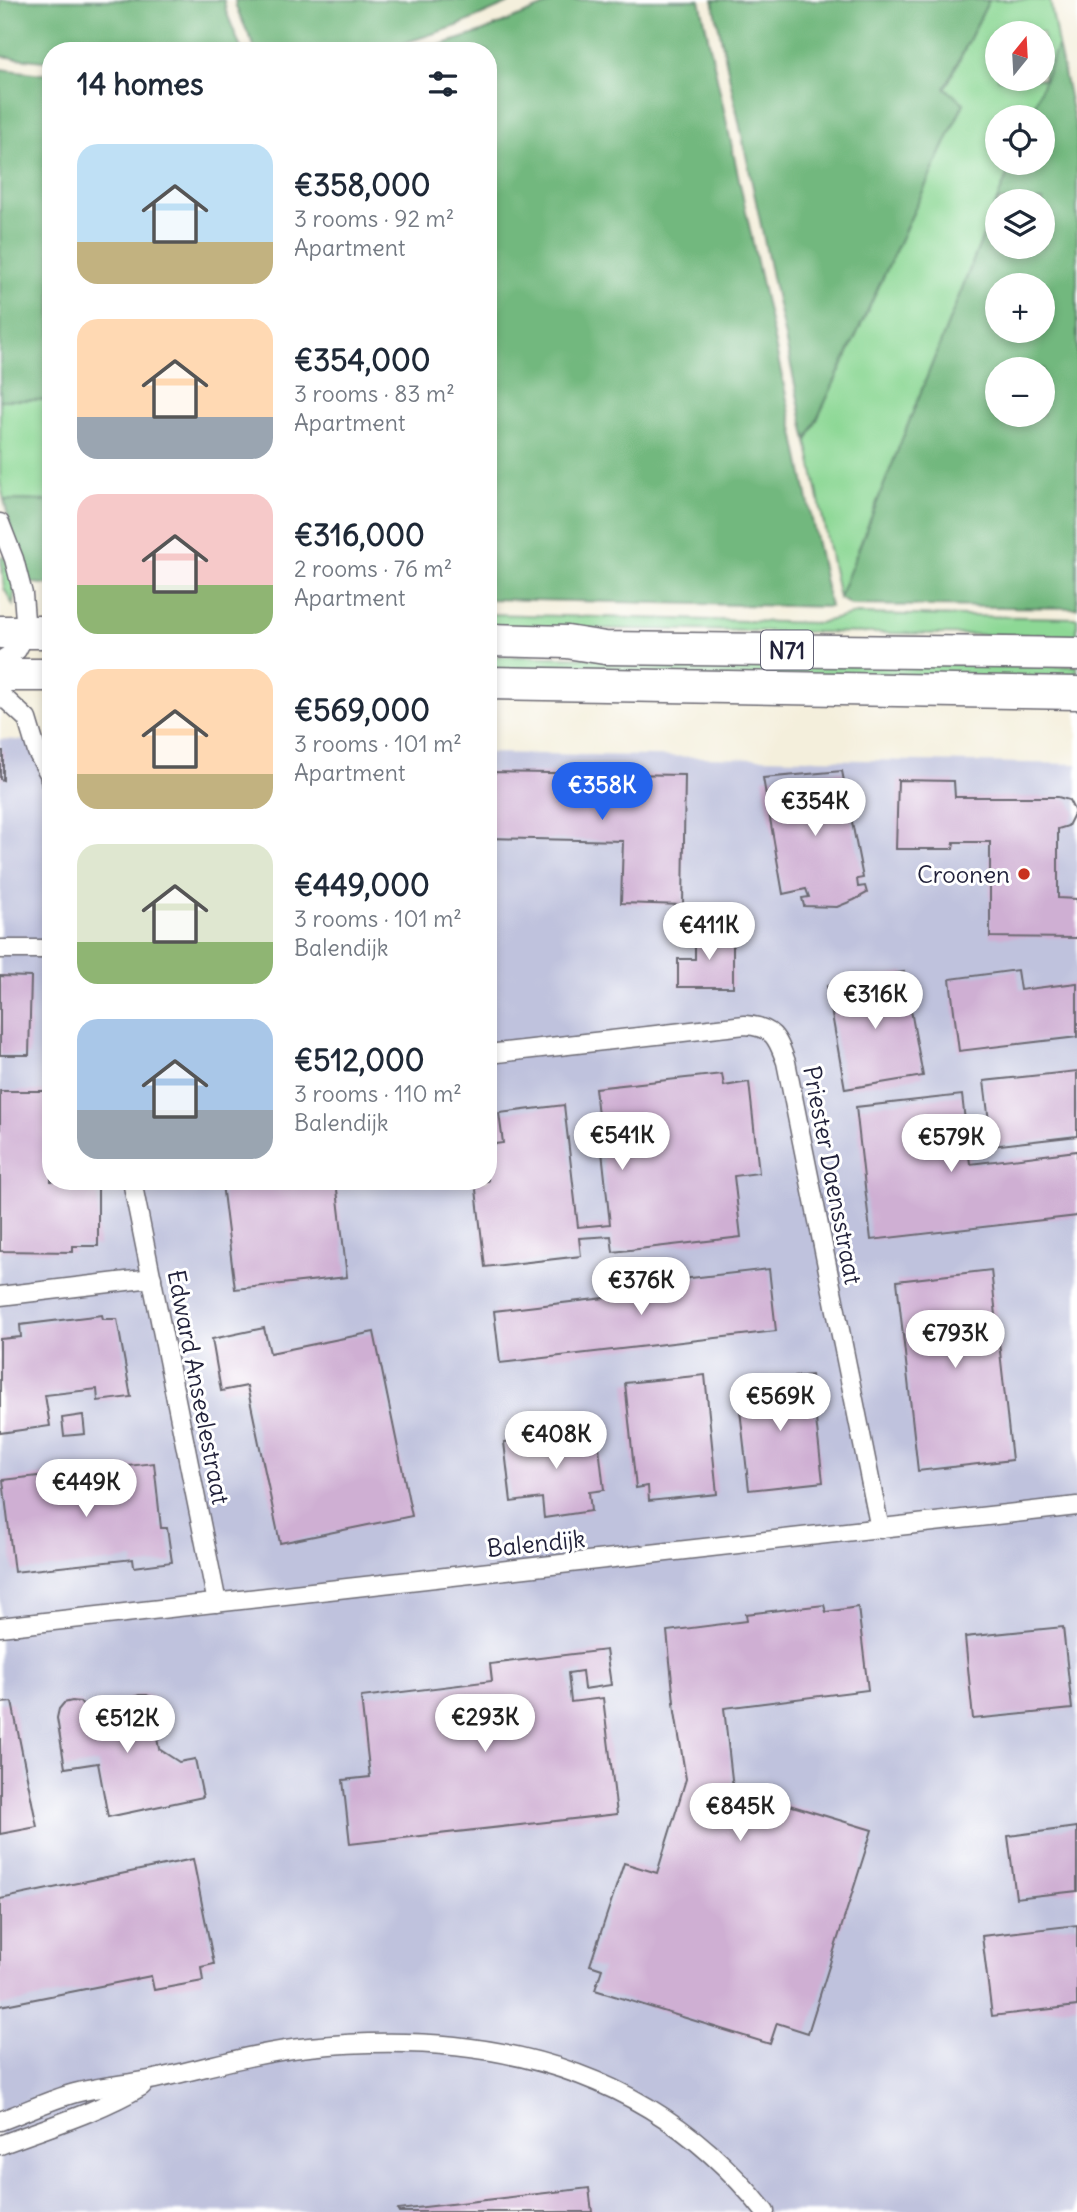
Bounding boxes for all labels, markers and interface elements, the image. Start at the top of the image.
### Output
north arrow [985,21,1055,91]
map controls [985,21,1055,427]
text: 14 homes [77,65,204,103]
icon: filters [424,65,462,103]
button: locate [985,105,1055,175]
text: €358,000 [294,166,430,204]
icon: home [133,172,217,256]
button: layers [985,189,1055,259]
text: 3 rooms · 92 m² [294,204,454,233]
text: Apartment [294,233,406,262]
button: + [985,273,1055,343]
text: €354,000 [294,341,430,379]
icon: home [133,347,217,431]
button: − [985,357,1055,427]
text: 3 rooms · 83 m² [294,379,455,408]
text: Apartment [294,408,406,437]
text: €316,000 [294,516,425,554]
icon: home [133,522,217,606]
text: 2 rooms · 76 m² [294,554,452,583]
text: Apartment [294,583,406,612]
road number: N71 [761,630,813,670]
text: €569,000 [294,691,430,729]
icon: home [133,697,217,781]
text: 3 rooms · 101 m² [294,729,462,758]
text: Apartment [294,758,406,787]
pin: €358K [553,762,651,822]
text: €358K [568,770,636,799]
pin: €354K [766,778,864,838]
text: €354K [781,786,849,815]
place label: Croonen [917,859,1010,889]
text: €449,000 [294,866,430,904]
marker: Croonen [1016,866,1032,882]
icon: home [133,872,217,956]
pin: €411K [660,902,758,962]
text: 3 rooms · 101 m² [294,904,462,933]
text: €411K [679,910,739,939]
text: Balendijk [294,933,389,962]
pin: €316K [826,972,924,1031]
text: €316K [843,979,907,1008]
text: €512,000 [294,1041,424,1079]
icon: home [133,1047,217,1131]
street label: Priester Daensstraat [797,1063,869,1287]
text: 3 rooms · 110 m² [294,1079,462,1108]
text: Balendijk [294,1108,389,1137]
pin: €541K [573,1112,671,1172]
pin: €579K [902,1114,1000,1174]
text: €541K [590,1120,654,1149]
text: €579K [918,1122,984,1151]
pin: €376K [592,1258,690,1317]
text: €376K [608,1265,674,1294]
street label: Edward Anseelestraat [162,1267,236,1507]
pin: €793K [906,1310,1004,1370]
text: €793K [922,1318,988,1347]
pin: €569K [731,1374,829,1433]
text: €569K [746,1381,814,1410]
pin: €408K [507,1412,605,1471]
text: €408K [521,1419,591,1448]
pin: €449K [37,1460,135,1519]
text: €449K [52,1467,120,1496]
street label: Balendijk [485,1523,587,1563]
pin: €293K [436,1694,534,1754]
pin: €512K [78,1696,176,1755]
text: €293K [451,1702,519,1731]
text: €512K [95,1703,159,1732]
pin: €845K [691,1784,789,1843]
text: €845K [706,1791,774,1820]

